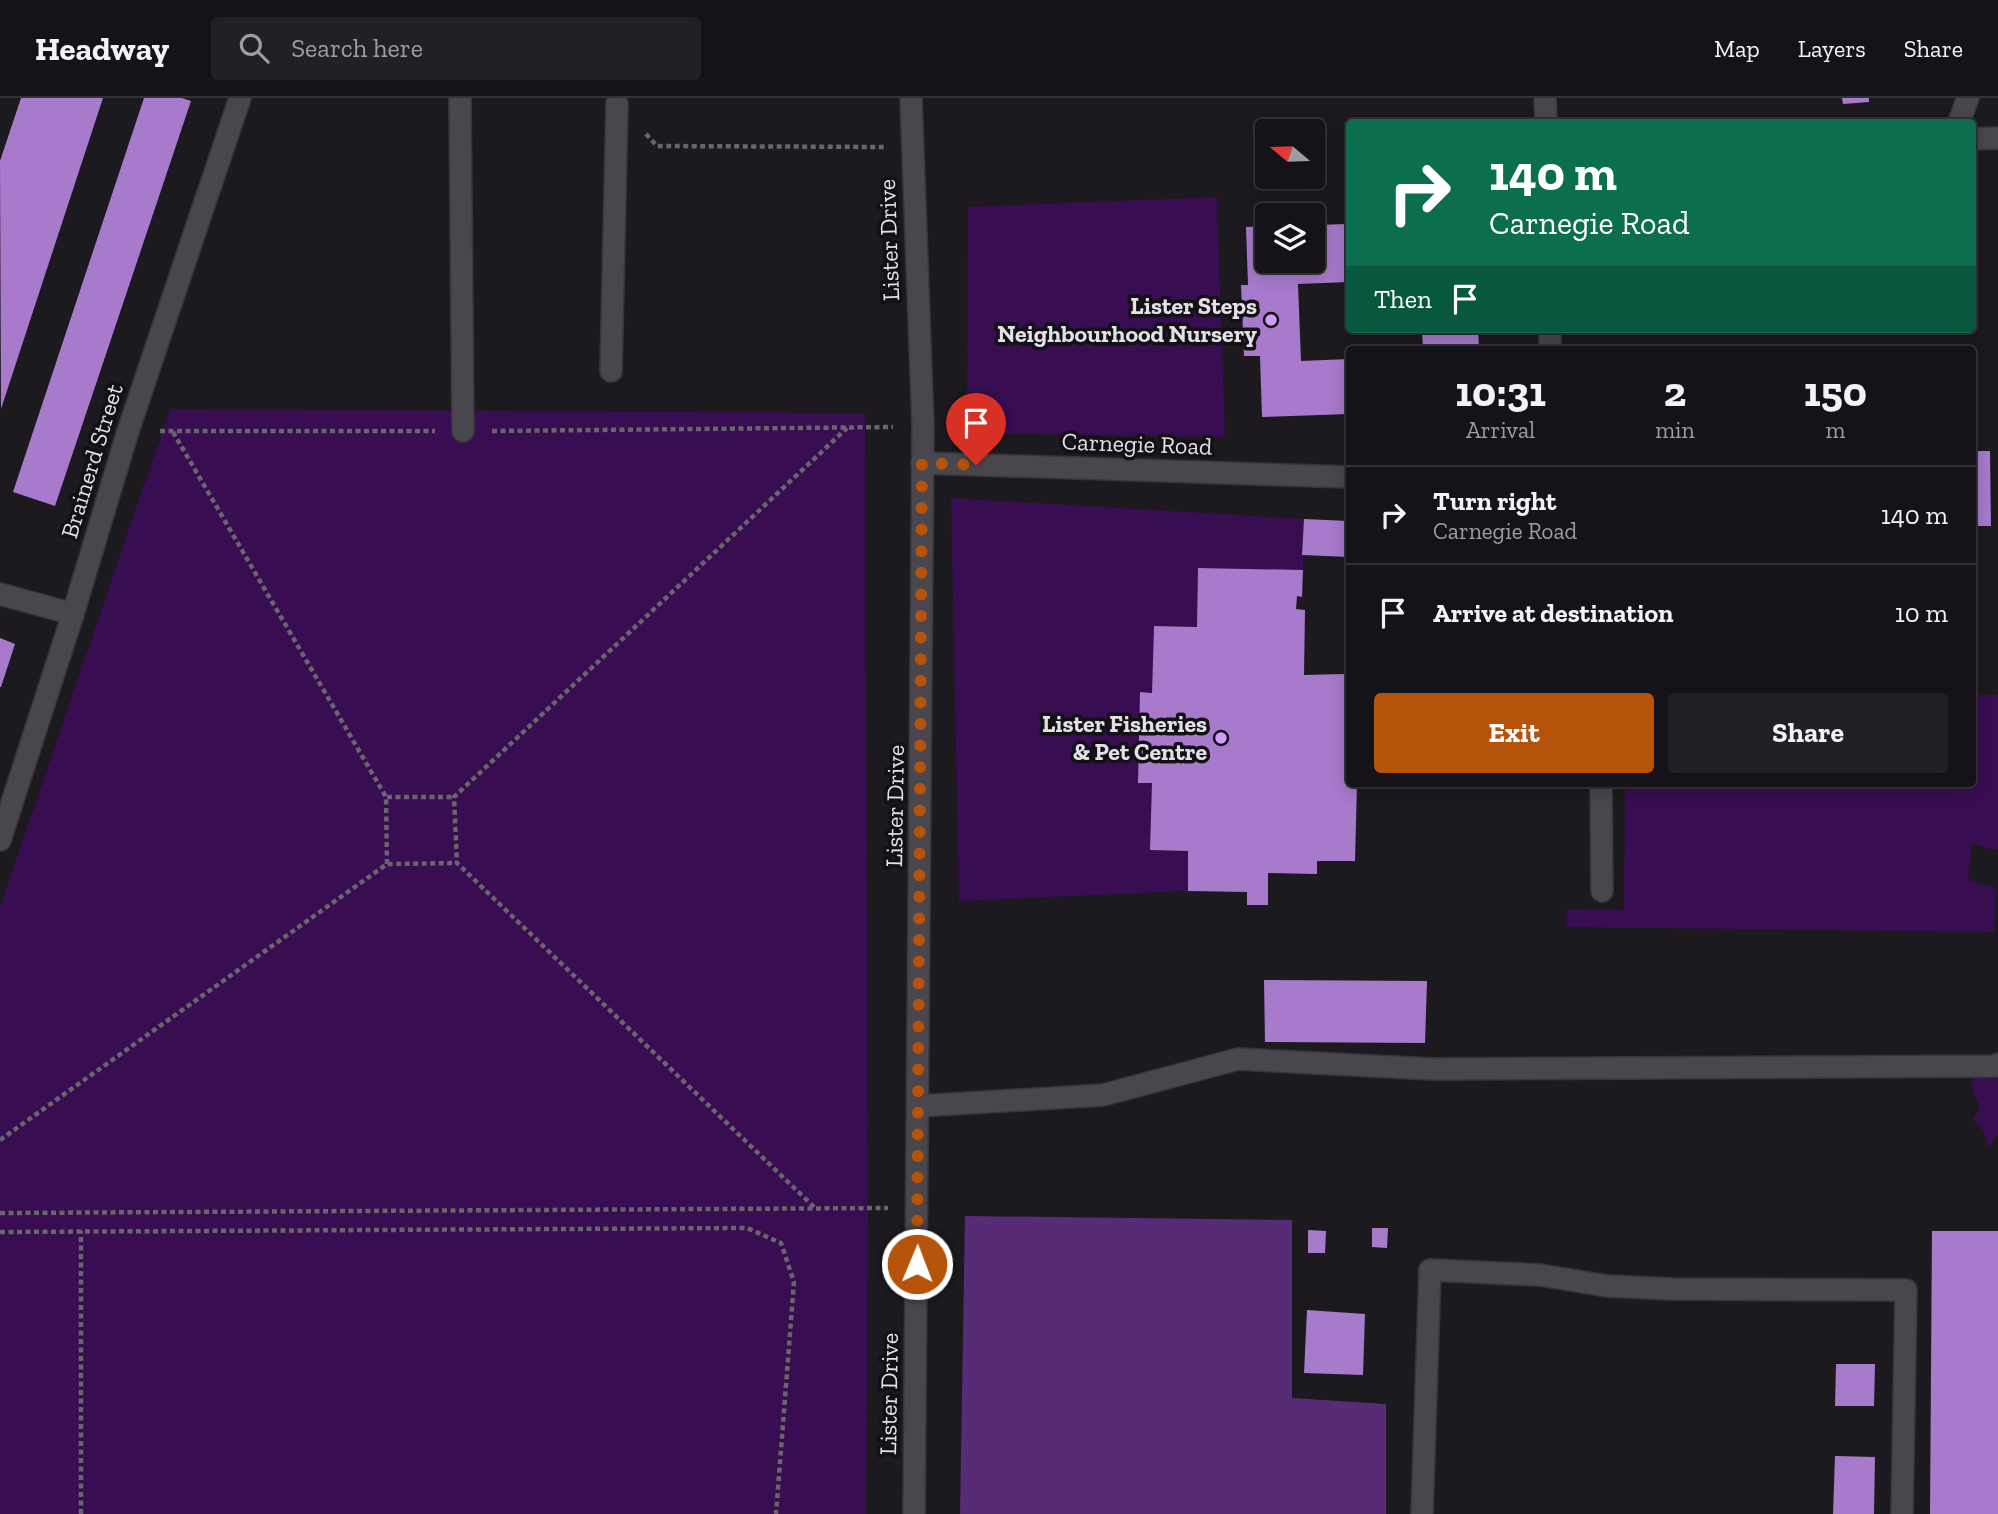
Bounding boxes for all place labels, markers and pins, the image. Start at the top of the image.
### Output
place label: Lister Steps Neighbourhood Nursery [997,291,1257,348]
marker: Lister Steps Neighbourhood Nursery [1263,312,1279,328]
pin [946,393,1006,465]
place label: Lister Fisheries & Pet Centre [1042,709,1207,766]
marker: Lister Fisheries & Pet Centre [1213,730,1229,746]

